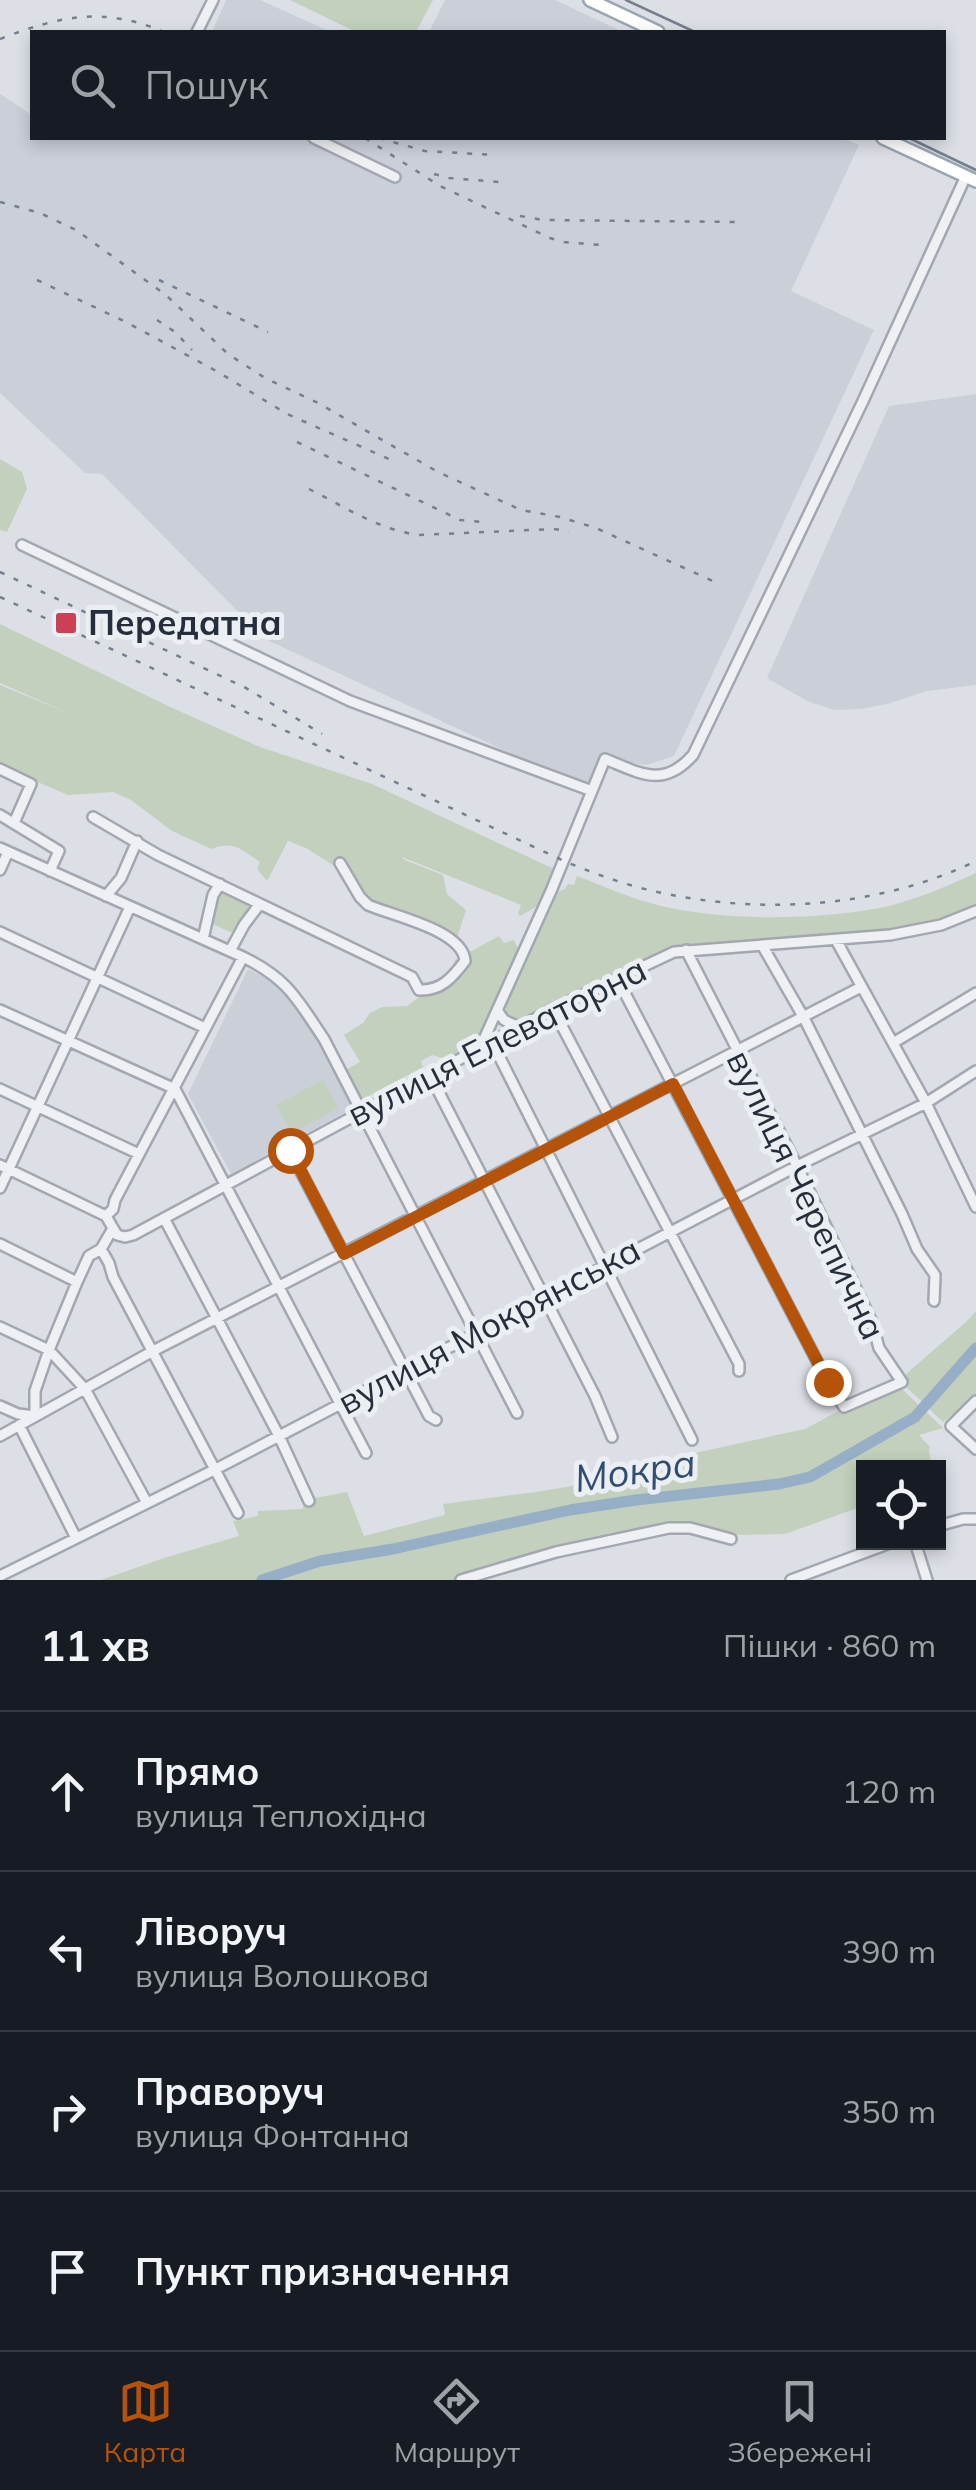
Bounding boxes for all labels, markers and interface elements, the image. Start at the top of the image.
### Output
search box [30,30,946,140]
icon: search [65,58,120,113]
text: Пошук [145,61,268,109]
place label: Передатна [88,600,282,644]
marker: Передатна [53,610,79,636]
street label: вулиця Елеваторна [340,947,653,1136]
street label: вулиця Черепична [718,1043,896,1346]
route start [268,1128,314,1174]
street label: вулиця Мокрянська [330,1227,647,1423]
route end [806,1360,852,1406]
water label: Мокра [571,1438,698,1502]
map controls [856,1460,946,1550]
button: locate [856,1460,946,1550]
text: 11 хв [40,1619,150,1672]
text: Пішки · 860 m [723,1625,936,1665]
text: Прямо [135,1747,260,1795]
icon: ahead [40,1764,95,1819]
text: 120 m [842,1771,936,1811]
text: вулиця Теплохідна [135,1795,427,1835]
text: Ліворуч [135,1907,287,1955]
icon: left [40,1924,95,1979]
text: 390 m [842,1931,936,1971]
text: вулиця Волошкова [135,1955,429,1995]
text: Праворуч [135,2067,325,2115]
icon: right [40,2084,95,2139]
text: 350 m [842,2091,936,2131]
text: вулиця Фонтанна [135,2115,410,2155]
icon: arrive [40,2244,95,2299]
text: Пункт призначення [135,2247,510,2295]
tab: Карта [104,2374,186,2469]
tab: Маршрут [394,2374,520,2469]
tab: Збережені [728,2374,872,2469]

